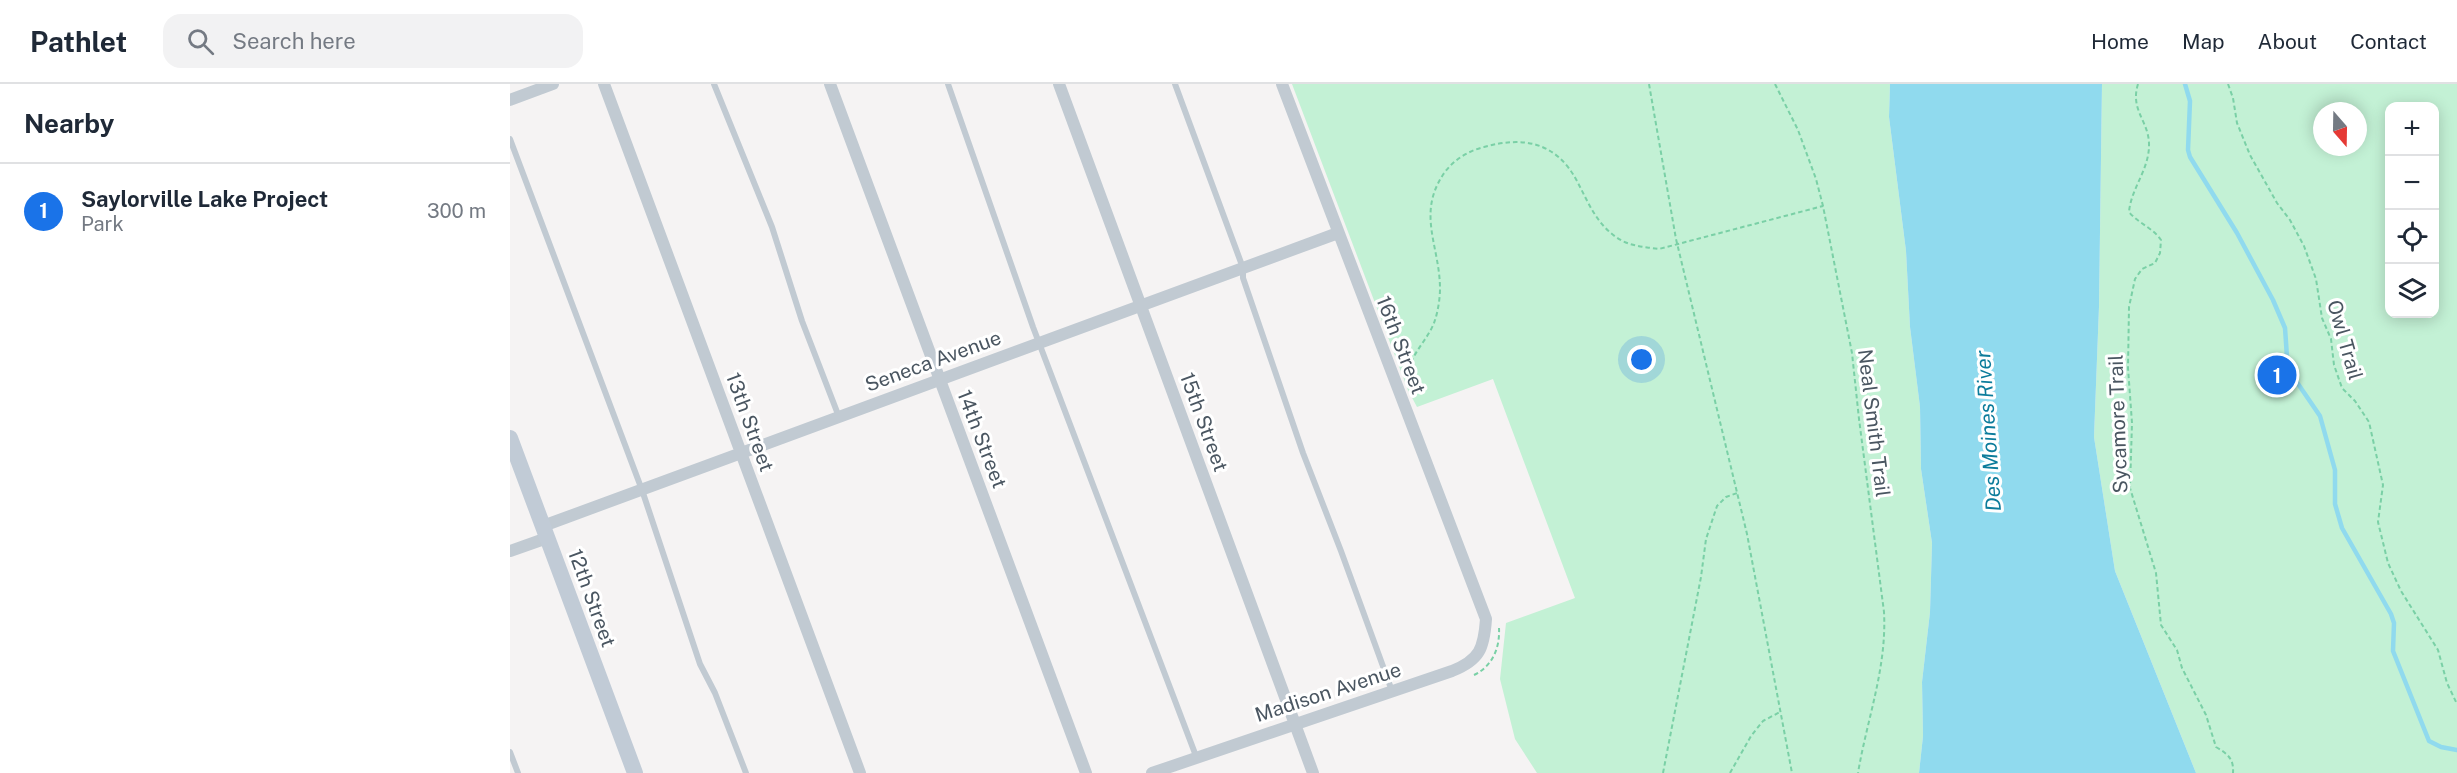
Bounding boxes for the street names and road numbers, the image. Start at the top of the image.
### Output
street label: 16th Street [1371,293,1431,397]
street label: Owl Trail [2322,297,2368,383]
street label: Seneca Avenue [862,325,1004,397]
street label: Neal Smith Trail [1853,348,1895,498]
street label: Sycamore Trail [2104,354,2132,494]
street label: 13th Street [721,369,779,475]
street label: 15th Street [1175,369,1233,475]
street label: 14th Street [952,386,1012,492]
street label: 12th Street [563,546,621,650]
street label: Madison Avenue [1252,657,1404,727]

